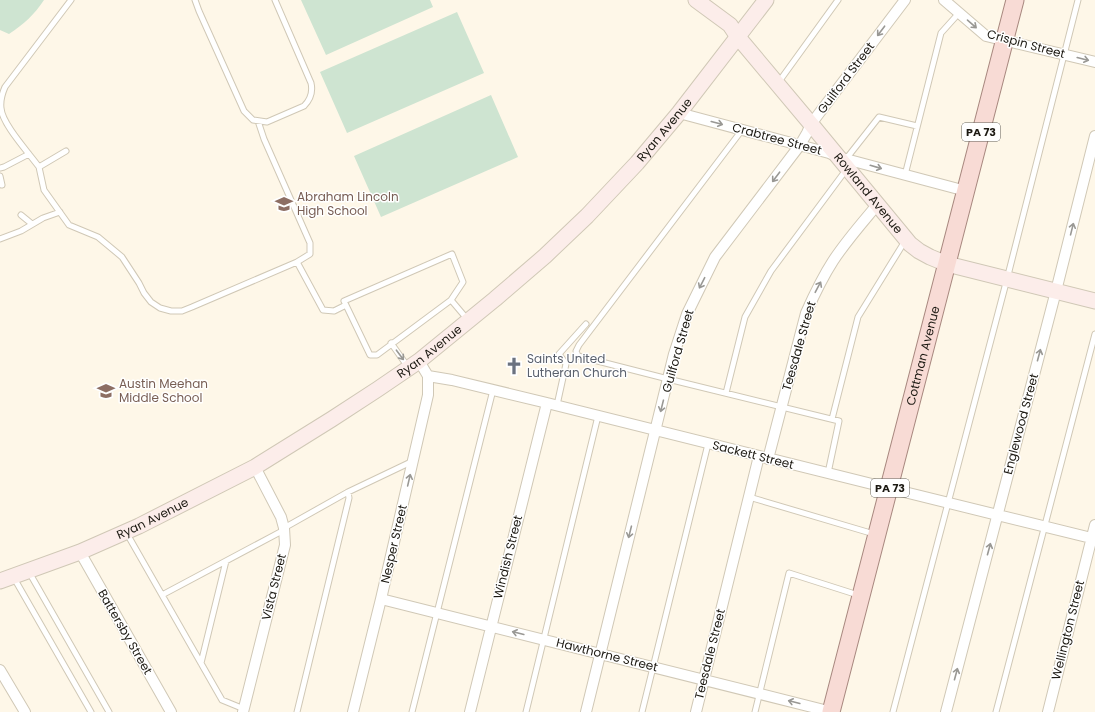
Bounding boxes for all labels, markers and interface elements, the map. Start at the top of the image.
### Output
one-way arrow [967,19,977,28]
street label: Crispin Street [985,25,1067,62]
one-way arrow [877,26,885,37]
street label: Guilford Street [813,38,878,117]
one-way arrow [1076,56,1089,64]
street label: Ryan Avenue [633,94,696,165]
street label: Crabtree Street [730,118,824,159]
one-way arrow [710,120,723,128]
road number: PA 73 [962,123,1000,141]
street label: Rowland Avenue [830,149,907,237]
one-way arrow [869,164,882,171]
one-way arrow [772,171,780,182]
place label: Abraham Lincoln High School [297,188,399,219]
school or university icon: Abraham Lincoln High School [274,194,294,214]
one-way arrow [1068,223,1076,236]
one-way arrow [698,277,705,289]
one-way arrow [815,281,822,293]
street label: Teesdale Street [778,299,819,393]
street label: Cottman Avenue [902,304,944,407]
street label: Guilford Street [658,307,697,394]
street label: Ryan Avenue [393,320,465,382]
one-way arrow [1036,349,1044,362]
one-way arrow [396,350,404,361]
place label: Saints United Lutheran Church [527,350,627,381]
church icon: Saints United Lutheran Church [504,356,524,376]
street label: Englewood Street [999,371,1042,476]
place label: Austin Meehan Middle School [119,375,208,406]
school or university icon: Austin Meehan Middle School [96,381,116,401]
one-way arrow [657,399,665,412]
street label: Sackett Street [711,436,796,473]
one-way arrow [406,473,413,486]
road number: PA 73 [871,479,909,497]
street label: Ryan Avenue [114,493,191,543]
street label: Nesper Street [376,503,411,585]
street label: Windish Street [489,513,526,601]
one-way arrow [626,525,634,538]
one-way arrow [985,542,993,555]
street label: Vista Street [257,552,290,622]
street label: Wellington Street [1047,578,1088,681]
street label: Battersby Street [94,586,157,677]
street label: Teesdale Street [690,607,729,701]
one-way arrow [512,629,525,637]
street label: Hawthorne Street [555,634,660,675]
one-way arrow [952,668,960,681]
one-way arrow [787,698,800,705]

